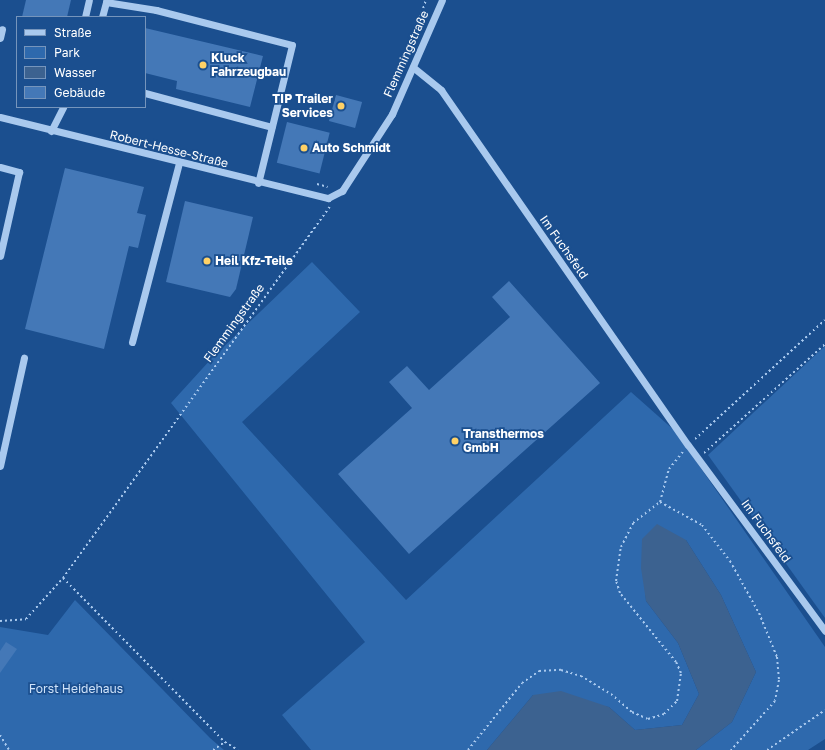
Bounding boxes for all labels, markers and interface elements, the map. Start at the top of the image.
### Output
street label: Flemmingstraße [380,8,432,100]
legend [16,16,146,108]
text: Straße [54,25,92,40]
text: Park [54,45,80,60]
place label: Kluck Fahrzeugbau [211,51,286,79]
marker: Kluck Fahrzeugbau [198,60,208,70]
text: Wasser [54,65,96,80]
text: Gebäude [54,85,105,100]
place label: TIP Trailer Services [272,92,333,120]
marker: TIP Trailer Services [336,101,346,111]
street label: Robert-Hesse-Straße [108,127,230,171]
place label: Auto Schmidt [312,141,391,155]
marker: Auto Schmidt [299,143,309,153]
street label: Im Fuchsfeld [537,212,591,282]
place label: Heil Kfz-Teile [215,254,293,268]
marker: Heil Kfz-Teile [202,256,212,266]
street label: Flemmingstraße [201,281,267,365]
place label: Transthermos GmbH [463,427,544,455]
marker: Transthermos GmbH [450,436,460,446]
street label: Im Fuchsfeld [738,497,794,565]
park label: Forst Heidehaus [29,682,123,696]

